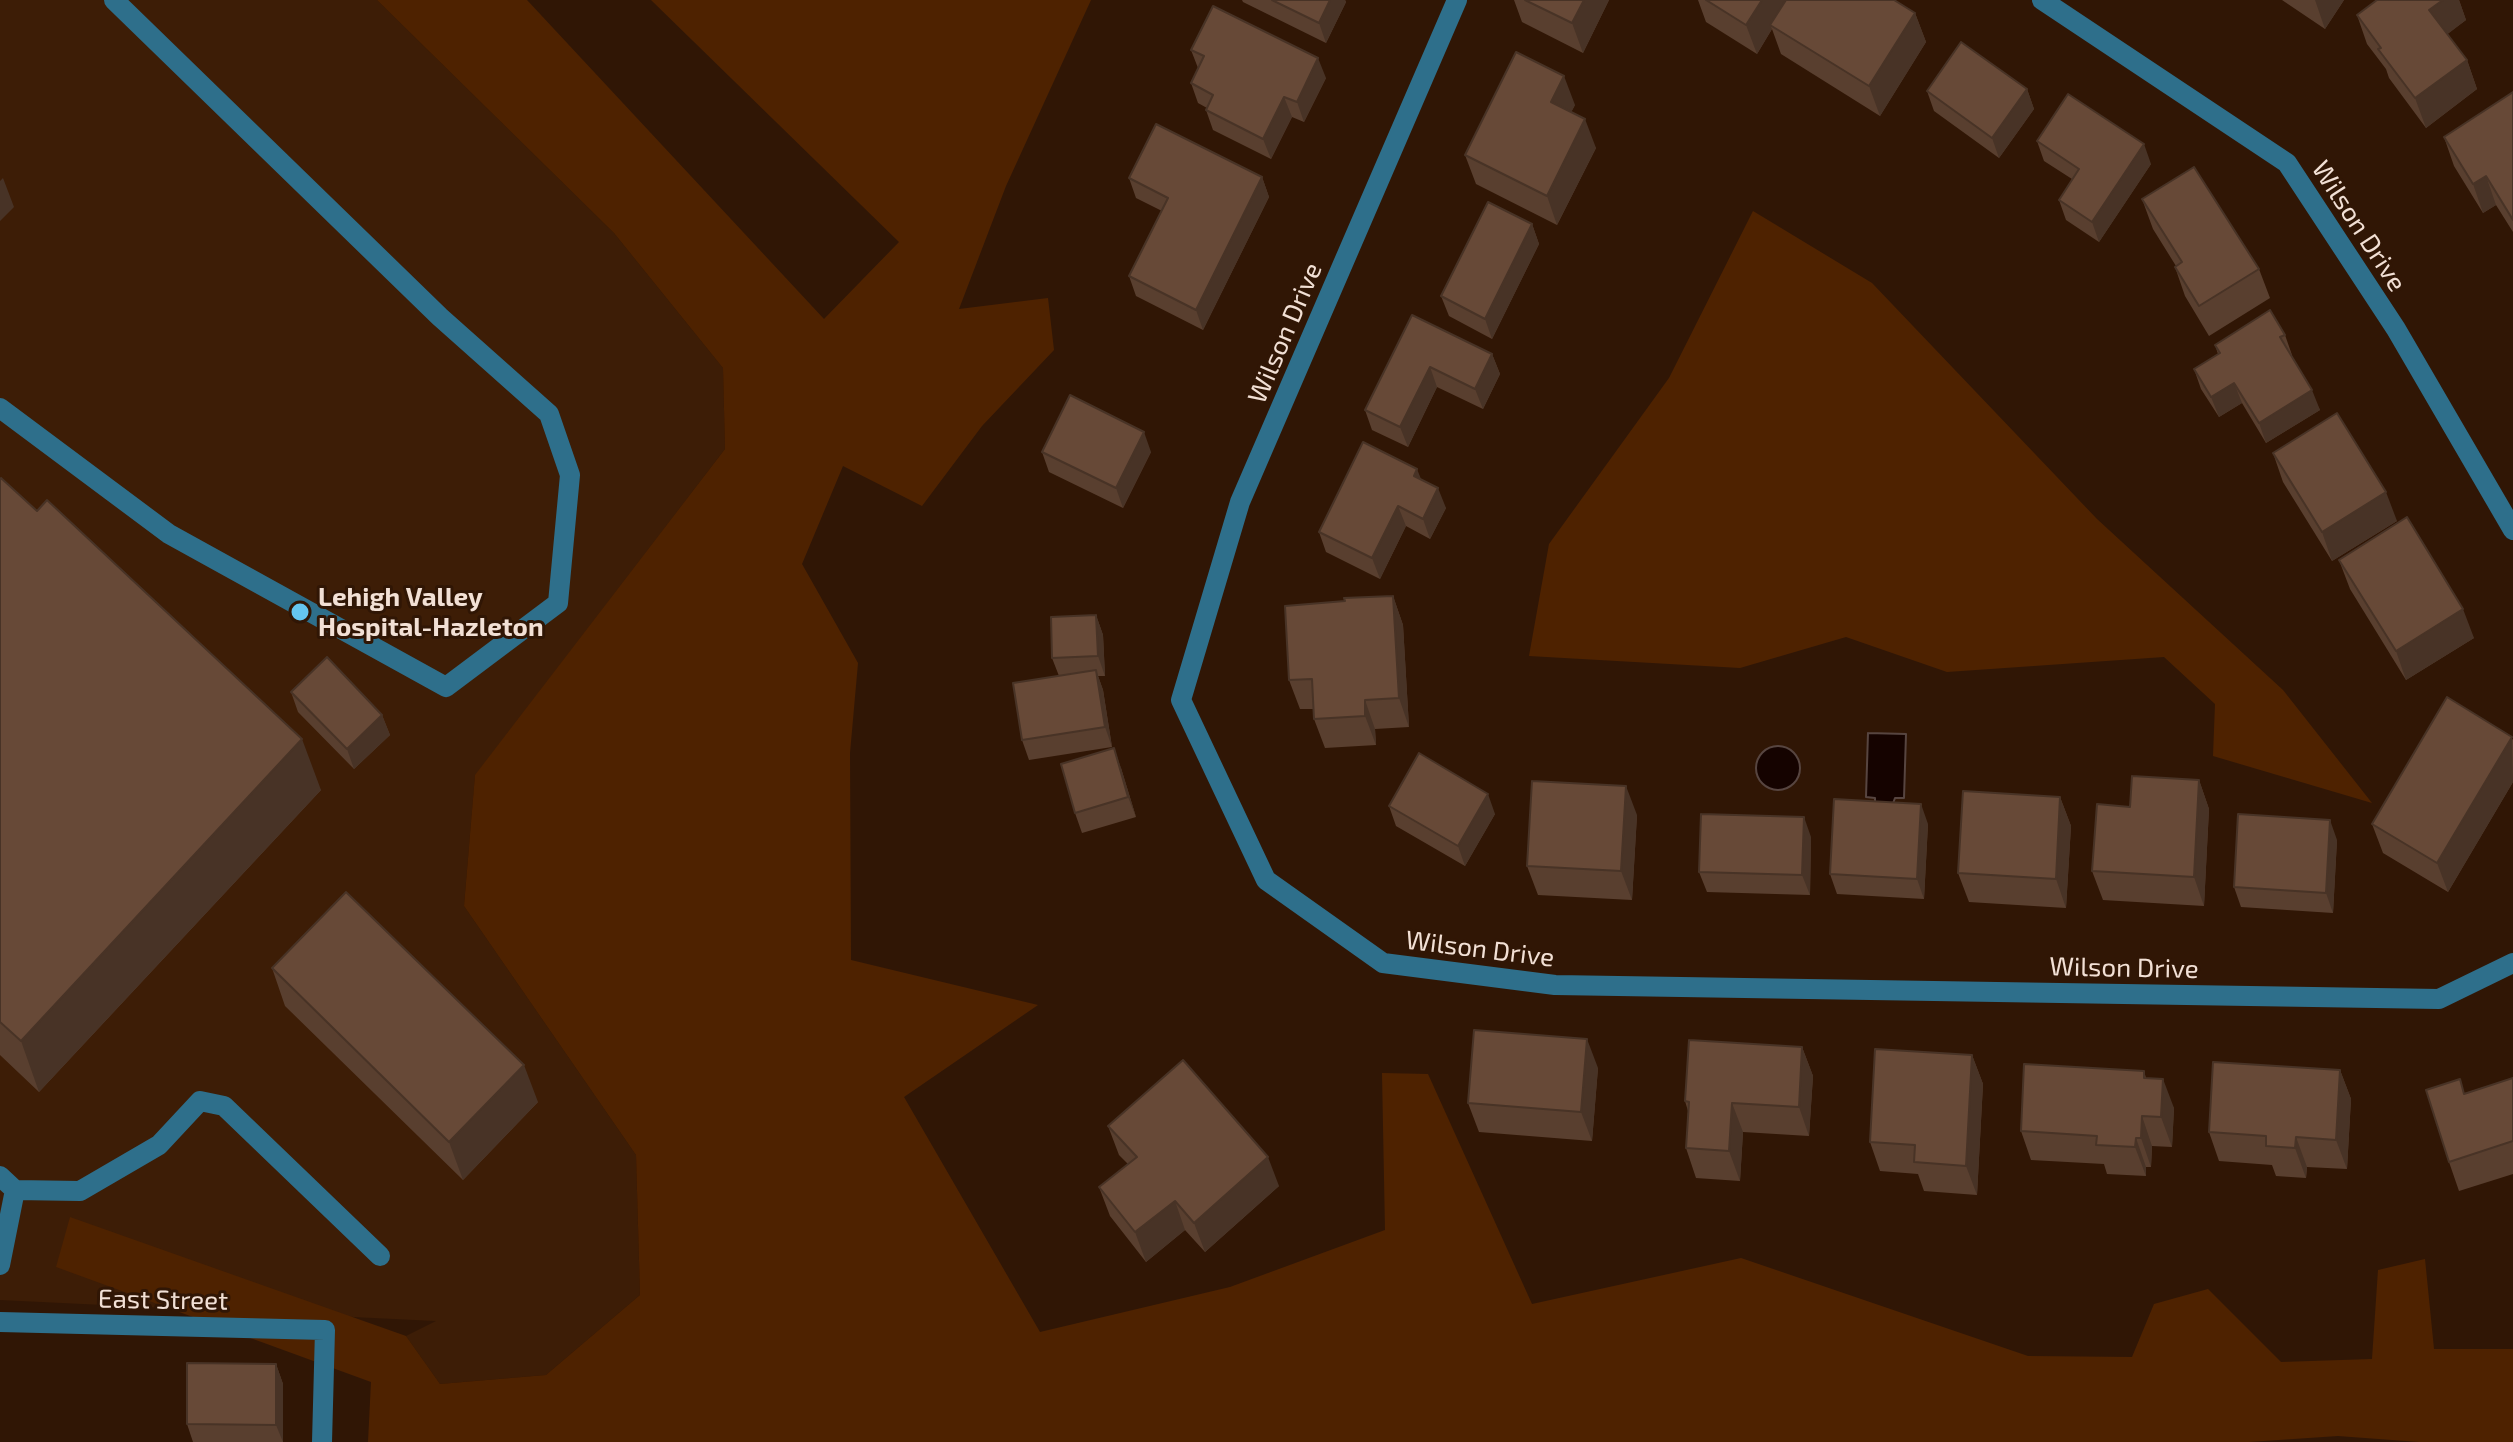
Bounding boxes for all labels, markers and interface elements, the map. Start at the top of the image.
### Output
street label: Wilson Drive [2305,155,2413,297]
street label: Wilson Drive [1241,258,1329,408]
place label: Lehigh Valley Hospital-Hazleton [318,581,544,642]
marker: Lehigh Valley Hospital-Hazleton [289,601,311,623]
street label: Wilson Drive [1404,924,1556,974]
street label: Wilson Drive [2049,951,2199,985]
street label: East Street [98,1283,228,1317]

